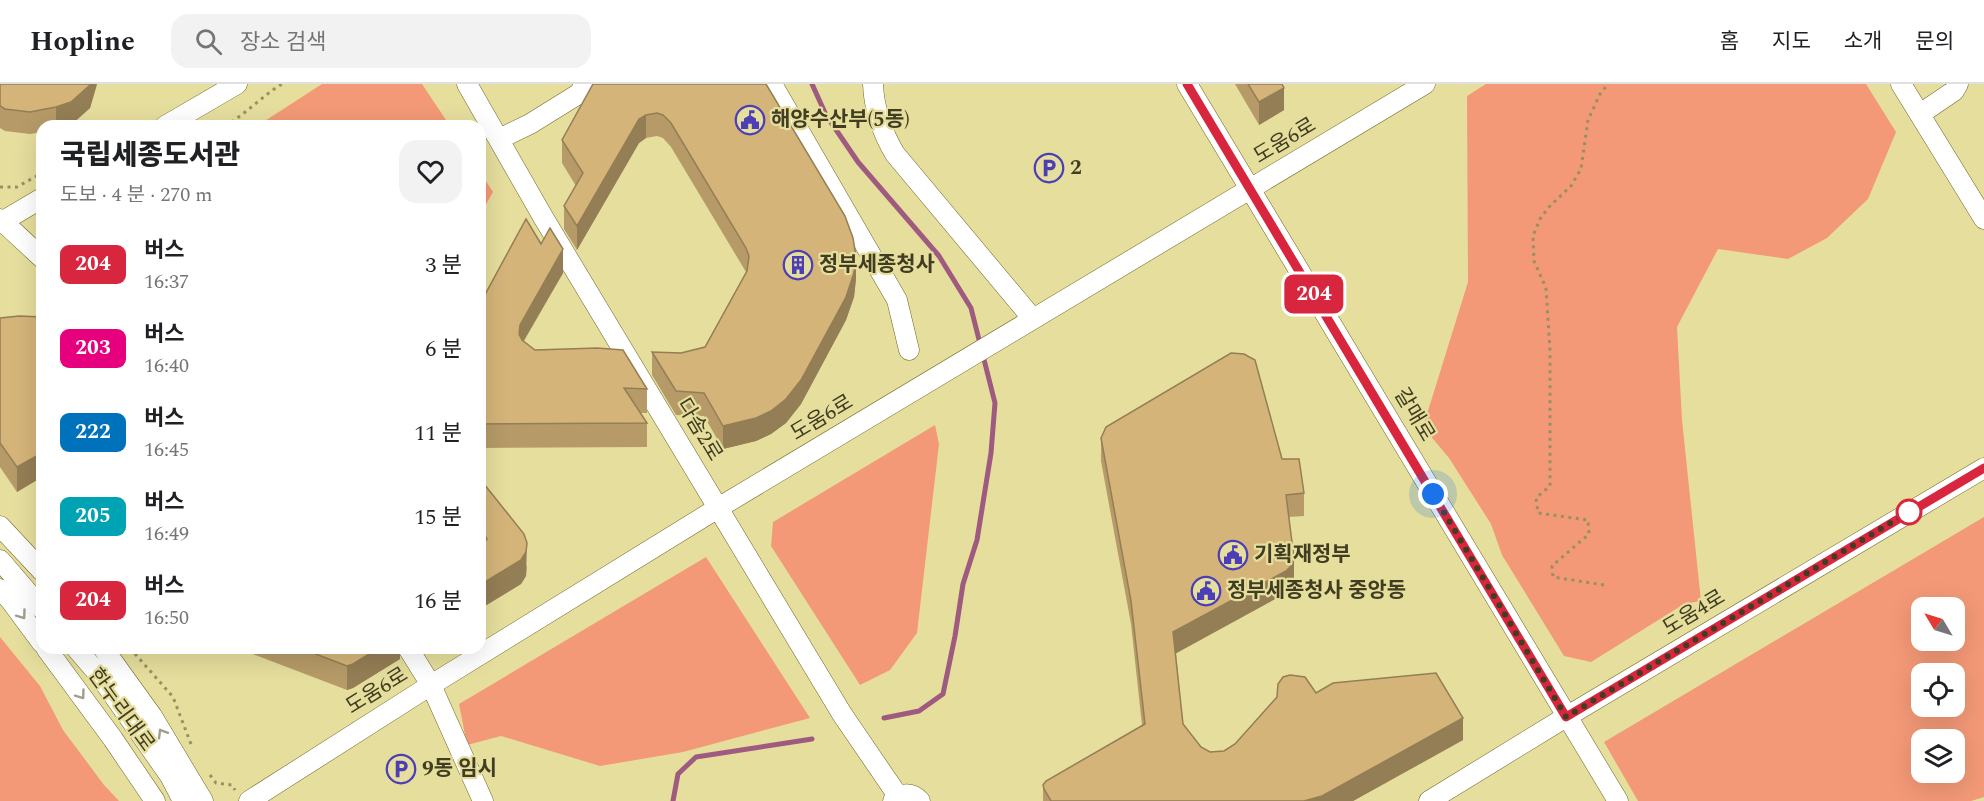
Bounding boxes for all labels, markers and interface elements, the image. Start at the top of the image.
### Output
search box [171,14,591,68]
text: Hopline [30,20,135,63]
icon: search [192,25,225,58]
text: 장소 검색 [240,26,326,59]
text: 홈 [1720,26,1739,58]
text: 지도 [1772,26,1811,58]
text: 소개 [1844,26,1882,58]
text: 문의 [1915,26,1954,58]
public building icon: 해양수산부(5동) [734,104,766,136]
place label: 해양수산부(5동) [771,104,910,136]
street label: 도움6로 [1247,110,1323,172]
text: 국립세종도서관 [60,134,240,177]
button: heart [399,140,462,203]
parking icon: 2 [1033,152,1065,184]
place label: 2 [1070,152,1082,184]
text: 도보 · 4 분 · 270 m [60,180,212,210]
text: 버스 [144,234,184,267]
text: 204 [75,248,111,280]
text: 3 분 [425,249,462,282]
building icon: 정부세종청사 [782,249,814,281]
place label: 정부세종청사 [819,249,935,281]
text: 16:37 [144,267,189,297]
line badge: 204 [1280,274,1348,314]
text: 204 [1296,278,1332,310]
text: 버스 [144,318,184,351]
text: 203 [75,332,111,364]
text: 6 분 [425,333,462,366]
text: 16:40 [144,351,189,381]
street label: 갈매로 [1385,382,1443,448]
street label: 도움6로 [784,387,860,449]
street label: 다솜2로 [668,392,730,468]
text: 버스 [144,402,184,435]
text: 222 [75,416,111,448]
text: 11 분 [414,417,462,450]
text: 16:45 [144,435,189,465]
your location [1418,479,1448,509]
text: 버스 [144,486,184,519]
unlabelled marker [1896,499,1922,525]
text: 205 [75,500,111,532]
text: 15 분 [414,501,462,534]
text: 16:49 [144,519,189,549]
public building icon: 기획재정부 [1217,539,1249,571]
place label: 기획재정부 [1254,539,1351,571]
text: 버스 [144,570,184,603]
public building icon: 정부세종청사 중앙동 [1190,575,1222,607]
place label: 정부세종청사 중앙동 [1227,575,1406,607]
street label: 도움4로 [1656,582,1732,644]
text: 204 [75,584,111,616]
text: 16 분 [414,585,462,618]
north arrow [1911,597,1965,651]
map controls [1911,597,1965,783]
text: 16:50 [144,603,189,633]
one-way arrow [15,609,26,620]
street label: 도움6로 [339,659,415,723]
street label: 한누리대로 [80,662,162,758]
button: locate [1911,663,1965,717]
one-way arrow [73,688,84,699]
one-way arrow [158,729,169,739]
button: layers [1911,729,1965,783]
parking icon: 9동 임시 [385,753,417,785]
place label: 9동 임시 [422,753,497,785]

